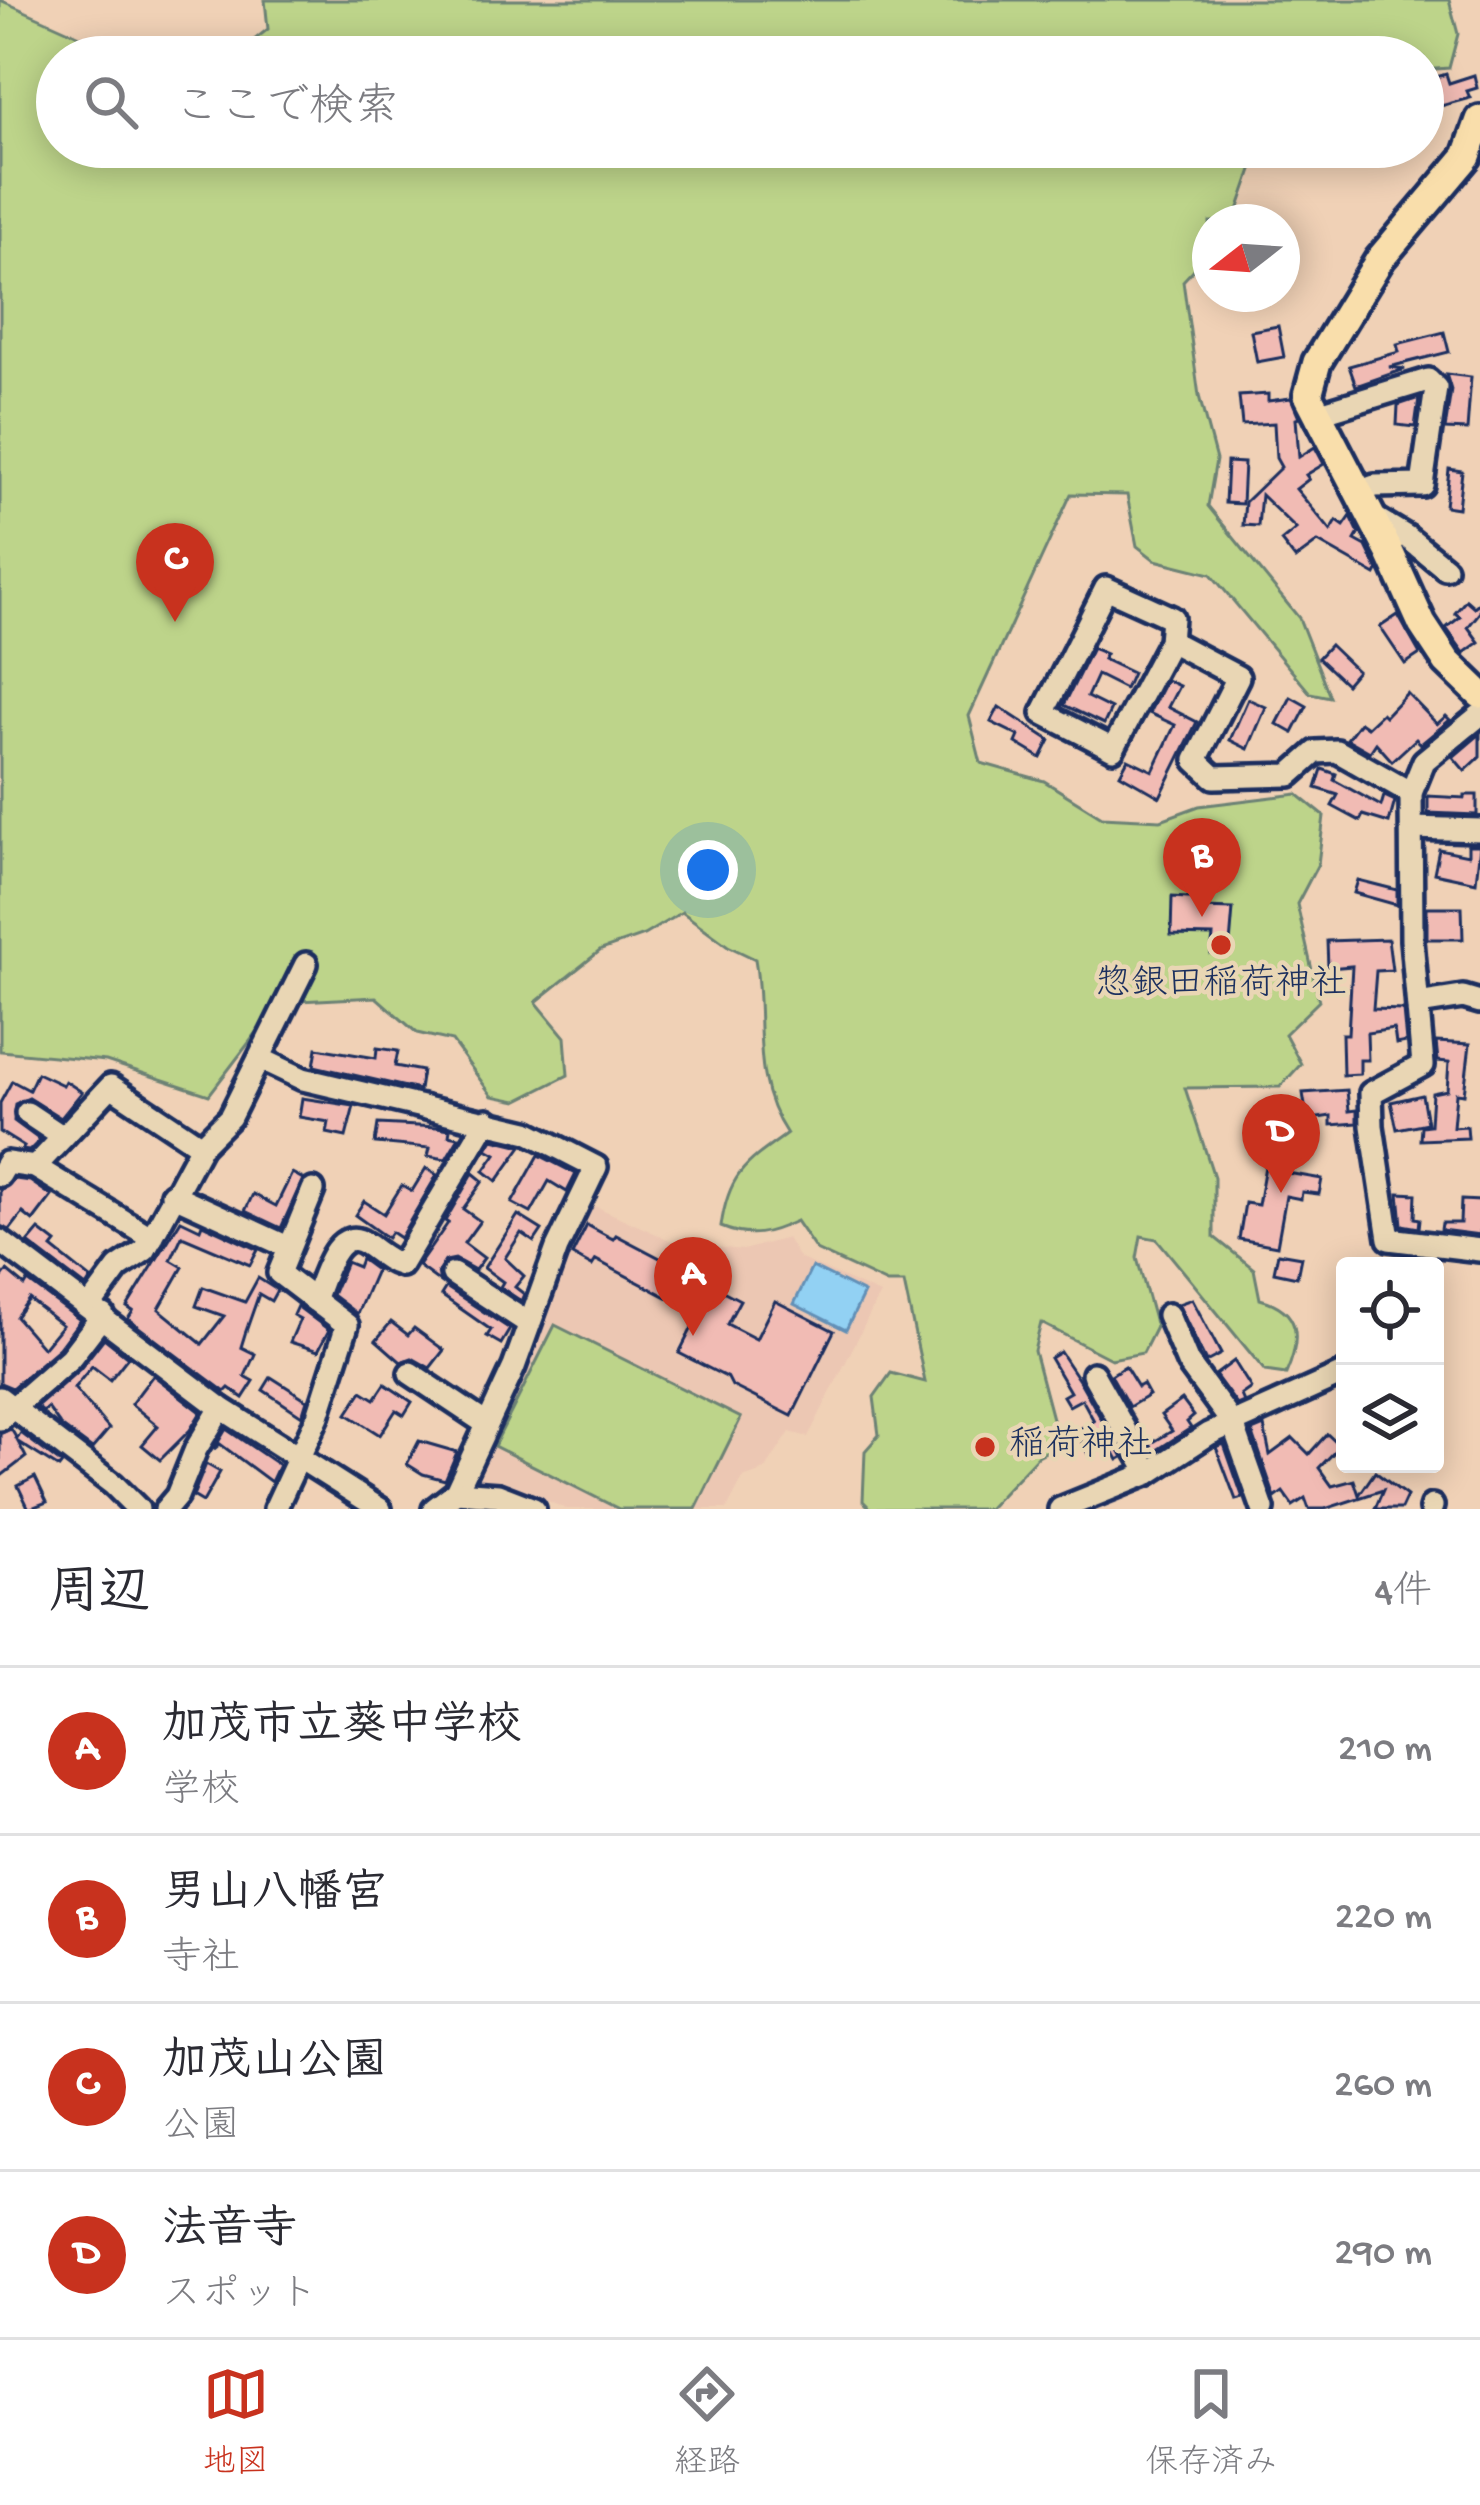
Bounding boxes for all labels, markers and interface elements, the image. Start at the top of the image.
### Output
search box [36,36,1444,168]
icon: search [78,69,144,135]
text: ここで検索 [174,84,399,137]
north arrow [1192,204,1300,312]
pin: C [136,523,214,622]
pin: B [1163,818,1241,917]
your location [678,840,738,900]
marker: 惣銀田稲荷神社 [1208,932,1234,958]
place label: 惣銀田稲荷神社 [1095,963,1347,1008]
pin: D [1242,1094,1320,1193]
pin: A [654,1237,732,1336]
map controls [1336,1257,1444,1473]
button: locate [1336,1257,1444,1365]
button: layers [1336,1365,1444,1473]
place label: 稲荷神社 [1009,1424,1153,1469]
marker: 稲荷神社 [972,1434,998,1460]
text: 周辺 [48,1567,150,1627]
text: 4件 [1375,1572,1432,1618]
text: 加茂市立葵中学校 [162,1702,522,1755]
text: A [75,1728,99,1774]
text: 210 m [1338,1728,1432,1774]
text: 学校 [162,1770,240,1816]
text: 男山八幡宮 [162,1870,387,1923]
text: B [77,1896,97,1942]
text: 220 m [1335,1896,1432,1942]
text: 寺社 [162,1938,240,1984]
text: 加茂山公園 [162,2038,387,2091]
text: C [76,2064,98,2110]
text: 260 m [1334,2064,1432,2110]
text: 公園 [162,2106,240,2152]
text: 法音寺 [162,2206,297,2259]
text: D [74,2232,100,2278]
text: 290 m [1334,2232,1432,2278]
text: スポット [162,2274,318,2320]
tab: 地図 [203,2361,269,2484]
tab: 経路 [674,2361,740,2484]
tab: 保存済み [1145,2361,1277,2484]

